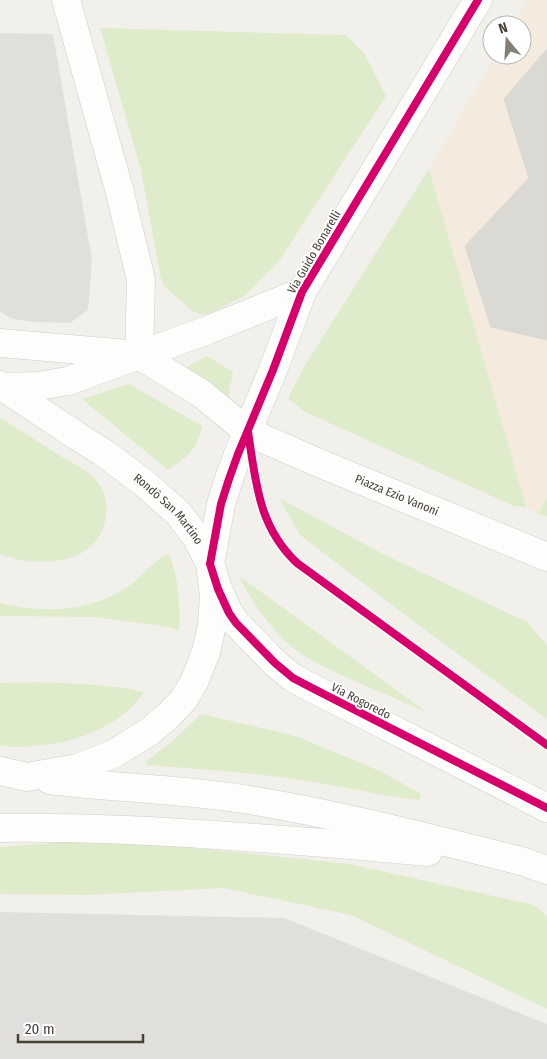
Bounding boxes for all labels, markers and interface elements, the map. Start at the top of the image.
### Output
north arrow [482,15,532,65]
text: N [497,19,510,37]
street label: Via Guido Bonarelli [284,208,344,296]
street label: Rondò San Martino [131,471,206,546]
street label: Piazza Ezio Vanoni [353,472,441,519]
street label: Via Rogoredo [329,680,393,722]
scale bar [18,1012,142,1044]
text: 20 m [25,1020,55,1038]

